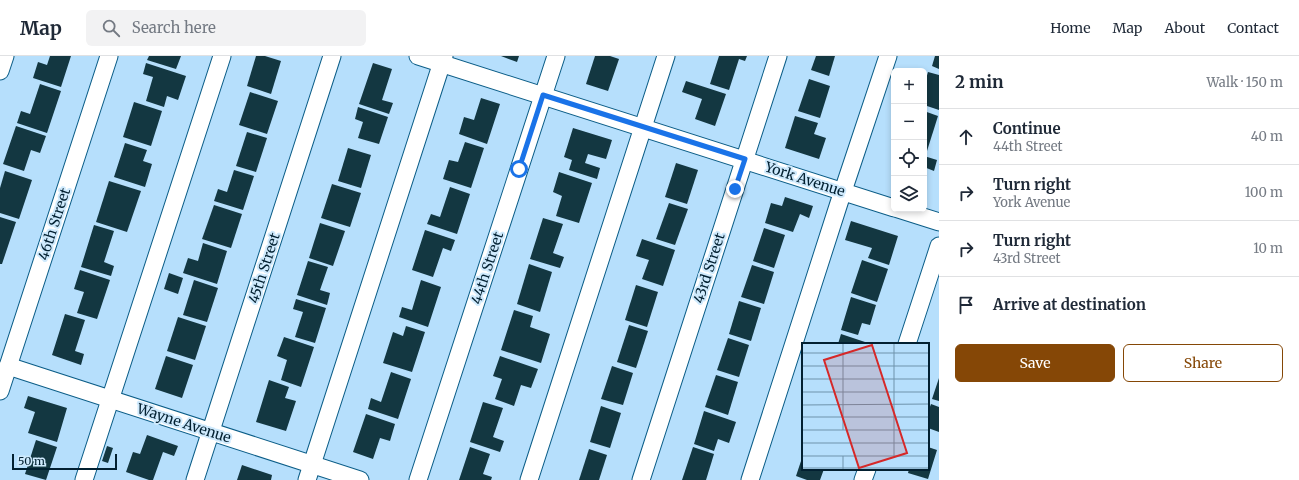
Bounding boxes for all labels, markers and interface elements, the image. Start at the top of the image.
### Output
search box [86,10,366,46]
text: Map [20,16,62,40]
icon: search [100,17,122,39]
text: Search here [132,18,216,37]
text: Home [1050,19,1091,37]
text: Map [1113,19,1142,37]
text: About [1164,19,1205,37]
text: Contact [1227,19,1279,37]
map controls [891,68,927,212]
button: + [891,68,927,104]
text: 2 min [955,71,1003,93]
text: Walk · 150 m [1206,74,1283,91]
button: − [891,104,927,140]
text: Continue [993,119,1061,138]
icon: ahead [955,126,977,148]
text: 40 m [1251,128,1283,145]
text: 44th Street [993,138,1063,155]
button: locate [891,140,927,176]
street label: York Avenue [762,157,847,200]
route start [510,160,528,178]
text: Turn right [993,175,1071,194]
button: layers [891,176,927,212]
route end [726,180,744,198]
icon: right [955,182,977,204]
text: 100 m [1245,184,1283,201]
street label: 46th Street [34,185,74,262]
text: York Avenue [993,194,1070,211]
street label: 44th Street [467,229,507,306]
street label: 45th Street [244,230,284,306]
street label: 43rd Street [689,230,729,305]
text: Turn right [993,231,1071,250]
icon: right [955,238,977,260]
text: 10 m [1253,240,1283,257]
text: 43rd Street [993,250,1061,267]
icon: arrive [955,294,977,316]
text: Arrive at destination [993,295,1146,314]
inset map [802,343,929,470]
button: Save [955,344,1115,382]
button: Share [1123,344,1283,382]
street label: Wayne Avenue [134,399,233,447]
scale bar [12,452,117,471]
text: 50 m [18,454,45,468]

